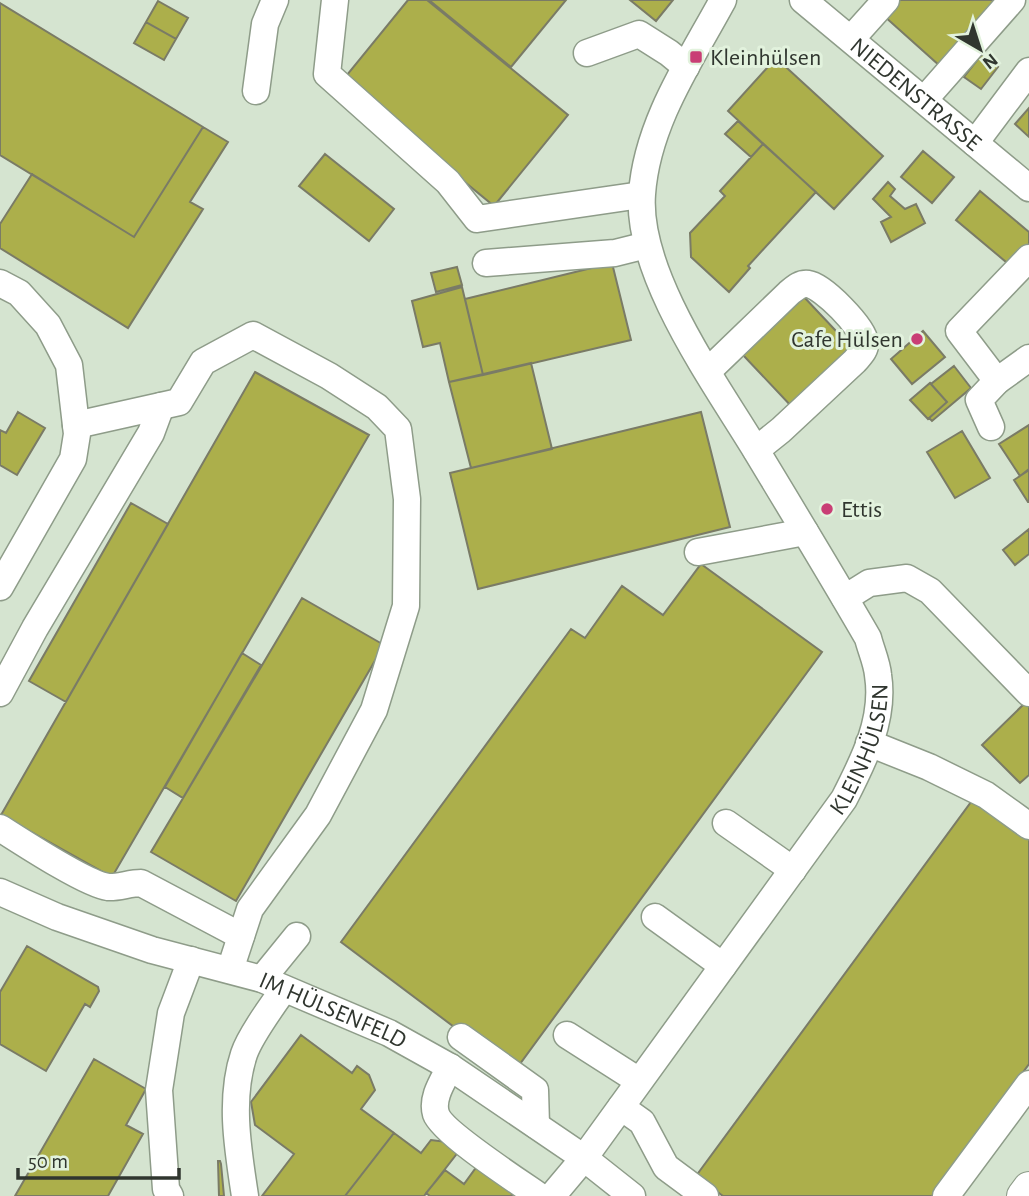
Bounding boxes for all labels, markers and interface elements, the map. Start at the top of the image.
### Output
north arrow [945,14,1015,84]
street label: NIEDENSTRASSE [845,34,986,156]
place label: Kleinhülsen [710,46,821,70]
marker: Kleinhülsen [688,49,704,65]
text: N [979,50,1001,73]
place label: Cafe Hülsen [791,328,903,352]
marker: Cafe Hülsen [909,331,925,347]
place label: Ettis [841,498,882,522]
marker: Ettis [819,501,835,517]
street label: KLEINHÜLSEN [826,684,892,820]
street label: IM HÜLSENFELD [256,968,410,1053]
scale bar [18,1136,178,1180]
text: 50 m [28,1151,68,1172]

